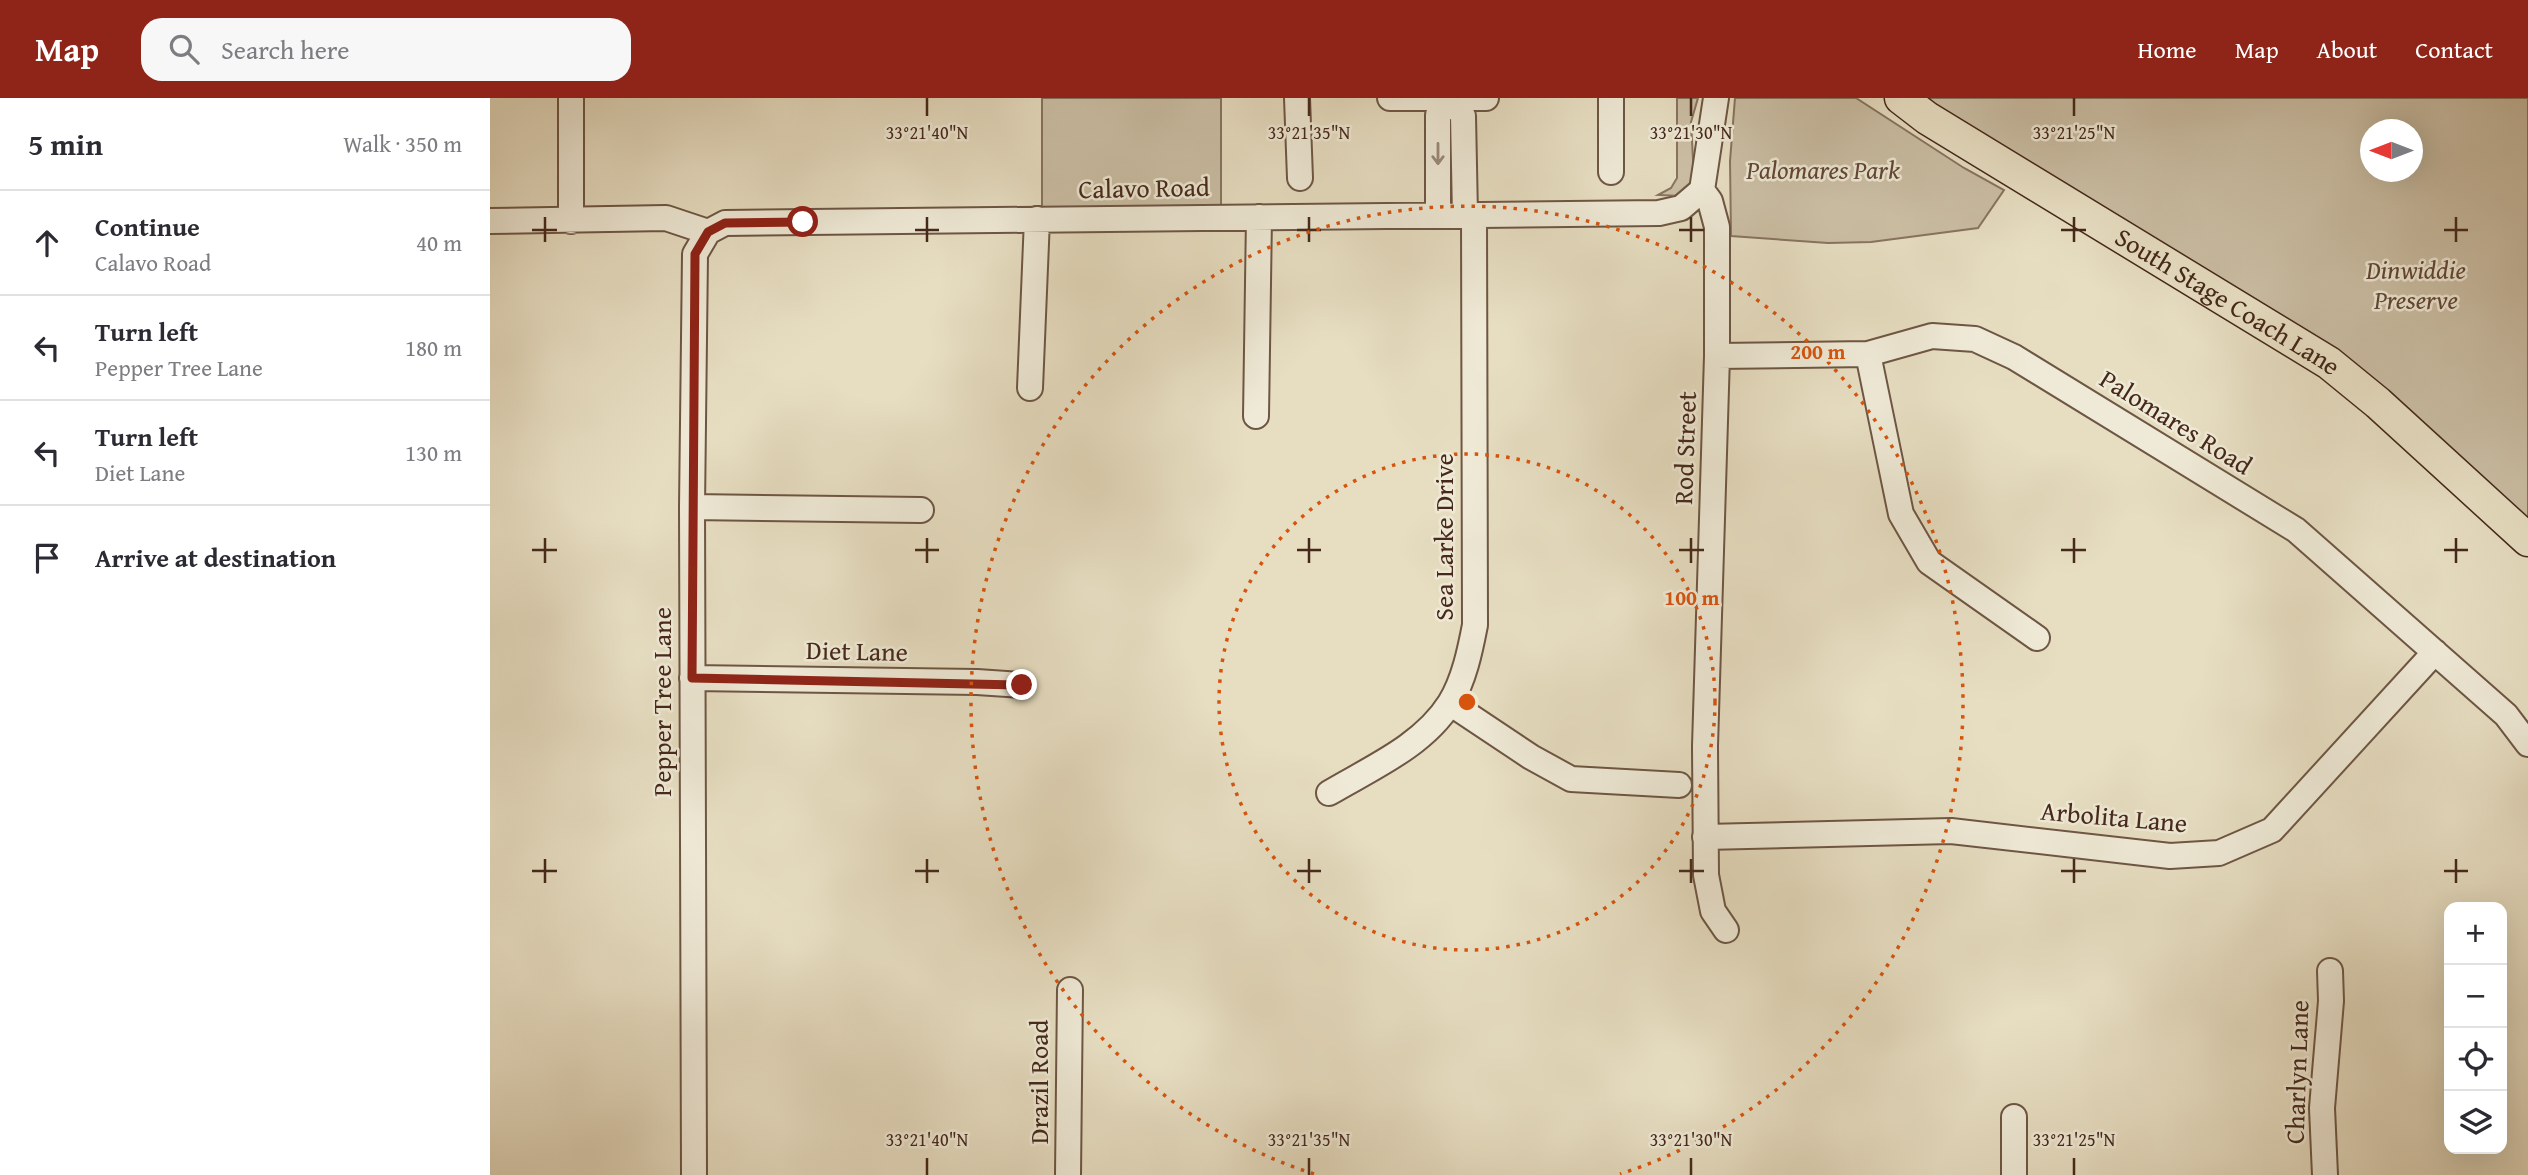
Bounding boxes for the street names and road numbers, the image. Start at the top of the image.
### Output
street label: Calavo Road [1078,167,1210,208]
street label: South Stage Coach Lane [2108,217,2350,384]
street label: Palomares Road [2092,359,2260,484]
street label: Rod Street [1663,391,1706,505]
street label: Sea Larke Drive [1424,453,1463,621]
street label: Pepper Tree Lane [642,607,681,797]
street label: Diet Lane [806,630,908,671]
street label: Arbolita Lane [2039,791,2189,842]
street label: Charlyn Lane [2274,999,2319,1145]
street label: Drazil Road [1019,1020,1058,1144]

